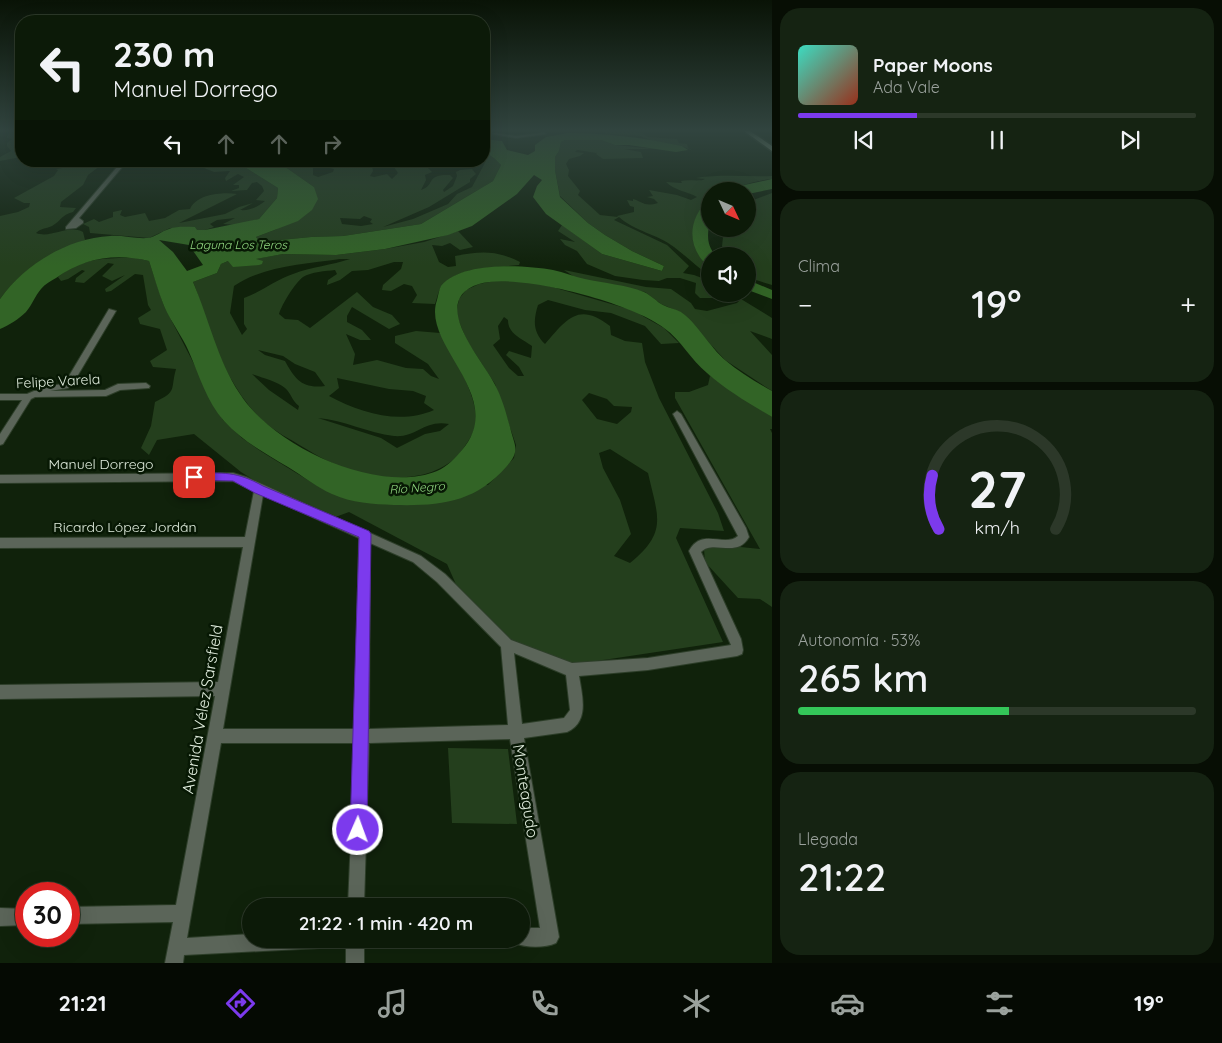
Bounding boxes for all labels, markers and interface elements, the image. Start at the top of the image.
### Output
text: 230 m [113,32,215,76]
icon: left [30,35,95,100]
text: Paper Moons [873,53,993,77]
text: Manuel Dorrego [113,75,278,103]
text: Ada Vale [873,77,940,97]
icon: previous [850,126,878,154]
icon: pause [983,126,1011,154]
icon: next [1116,126,1144,154]
icon: left [159,130,187,158]
icon: ahead [212,130,240,158]
icon: ahead [265,130,293,158]
icon: right [318,130,346,158]
north arrow [701,182,756,238]
map controls [701,182,756,302]
water label: Laguna Los Teros [189,237,288,252]
button: sound [701,247,756,302]
text: Clima [798,256,840,276]
text: 19° [971,280,1021,328]
text: − [798,287,813,322]
text: + [1180,287,1196,322]
street label: Felipe Varela [15,370,101,392]
street label: Manuel Dorrego [49,455,153,473]
pin [173,456,215,498]
text: 27 [968,456,1026,521]
icon: arrive [180,463,208,491]
water label: Río Negro [389,478,446,497]
text: km/h [974,516,1020,538]
street label: Ricardo López Jordán [53,518,197,536]
street label: Avenida Vélez Sarsfield [177,623,227,795]
text: Autonomía · 53% [798,630,920,650]
text: 265 km [798,654,928,702]
street label: Monteagudo [509,743,543,839]
position arrow [331,803,383,855]
text: Llegada [798,829,858,849]
text: 21:22 [798,853,886,901]
speed limit sign: 30 [15,882,80,947]
text: 21:22 · 1 min · 420 m [299,911,473,935]
icon: directions [223,986,258,1021]
icon: music [375,986,410,1021]
icon: phone [527,986,562,1021]
icon: climate [679,986,714,1021]
icon: car [830,986,865,1021]
icon: filters [982,986,1017,1021]
text: 21:21 [58,989,107,1017]
text: 19° [1134,989,1164,1017]

